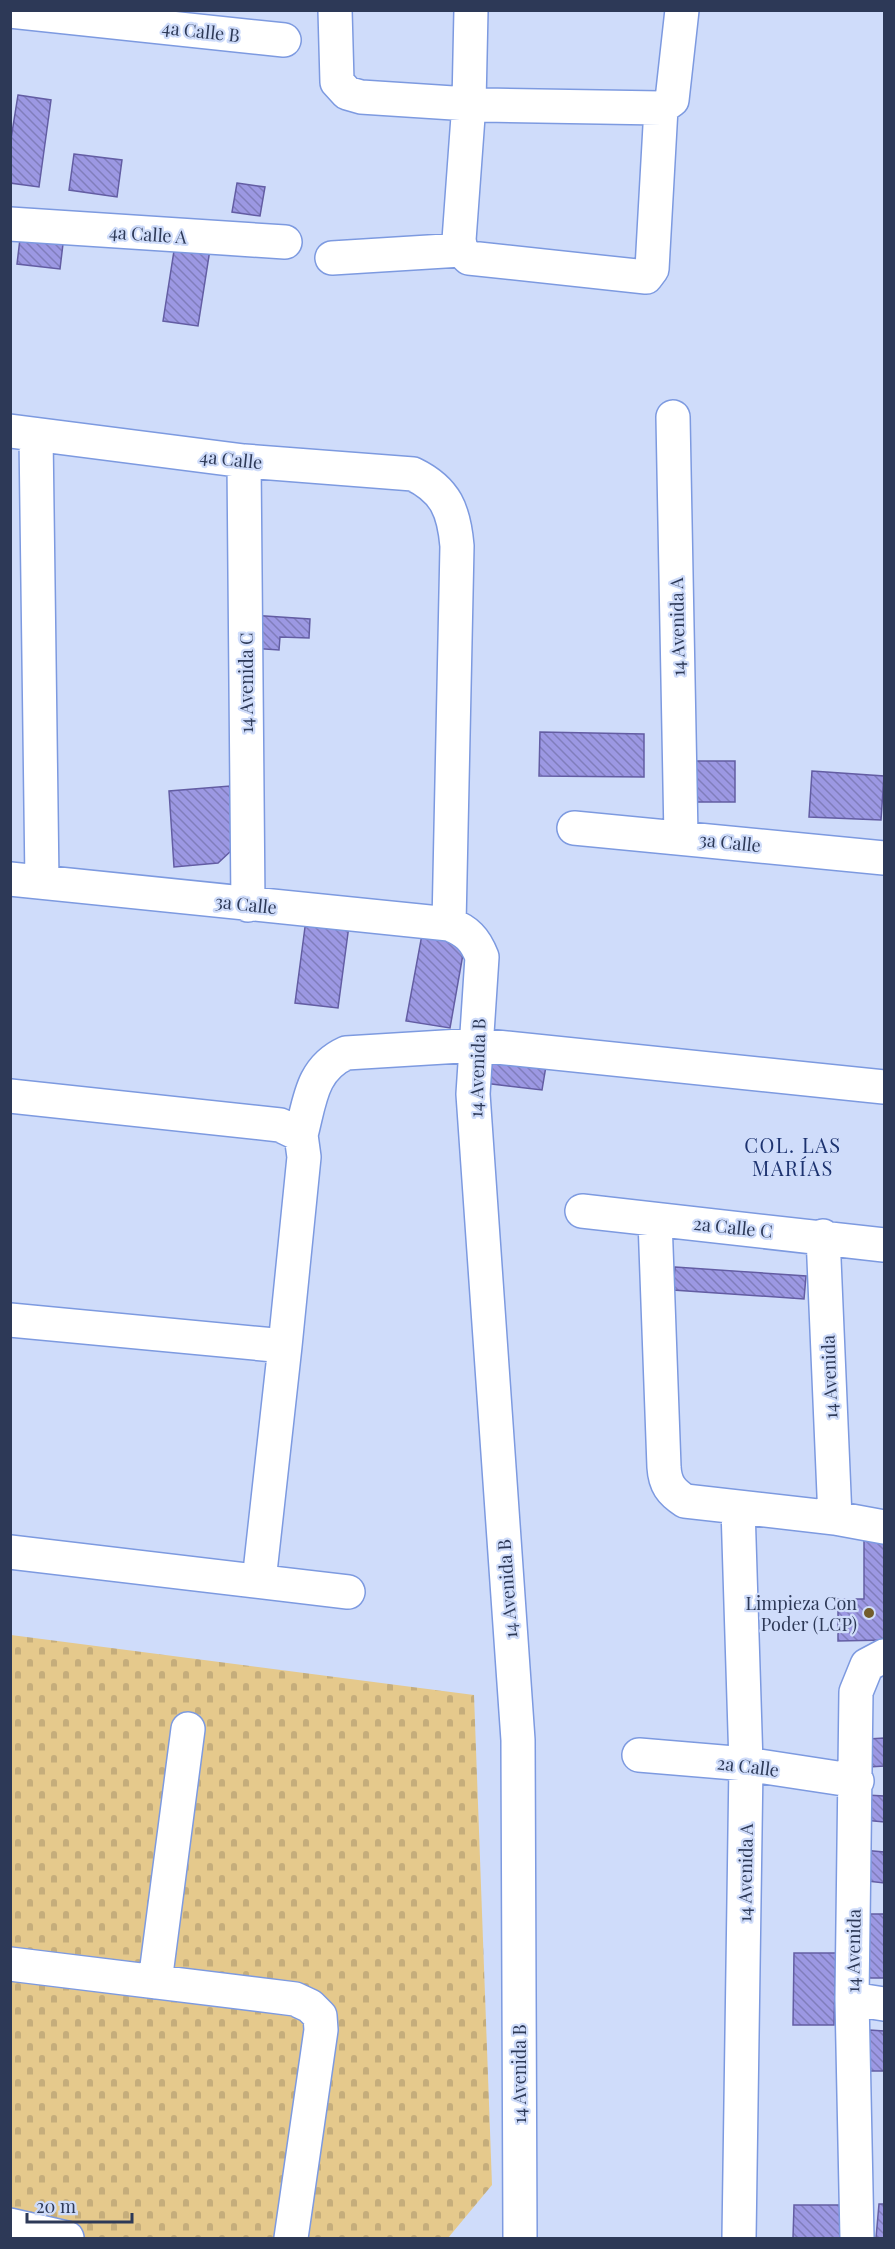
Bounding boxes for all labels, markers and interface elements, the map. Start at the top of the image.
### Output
street label: 4a Calle B [161,15,241,47]
street label: 4a Calle A [108,219,188,249]
street label: 4a Calle [199,444,263,474]
street label: 14 Avenida A [664,577,690,677]
street label: 14 Avenida C [234,633,258,733]
street label: 3a Calle [698,827,762,857]
street label: 3a Calle [214,889,278,919]
street label: 14 Avenida B [463,1018,491,1118]
district label: COL. LAS MARÍAS [744,1131,842,1181]
street label: 2a Calle C [692,1211,774,1243]
street label: 14 Avenida [816,1335,842,1419]
street label: 14 Avenida B [492,1539,522,1639]
place label: Limpieza Con Poder (LCP) [746,1591,857,1636]
marker: Limpieza Con Poder (LCP) [862,1606,876,1620]
street label: 2a Calle [716,1750,780,1782]
street label: 14 Avenida A [732,1823,758,1923]
street label: 14 Avenida [840,1909,866,1993]
street label: 14 Avenida B [507,2024,531,2124]
scale bar [27,2186,132,2224]
text: 20 m [36,2194,76,2218]

